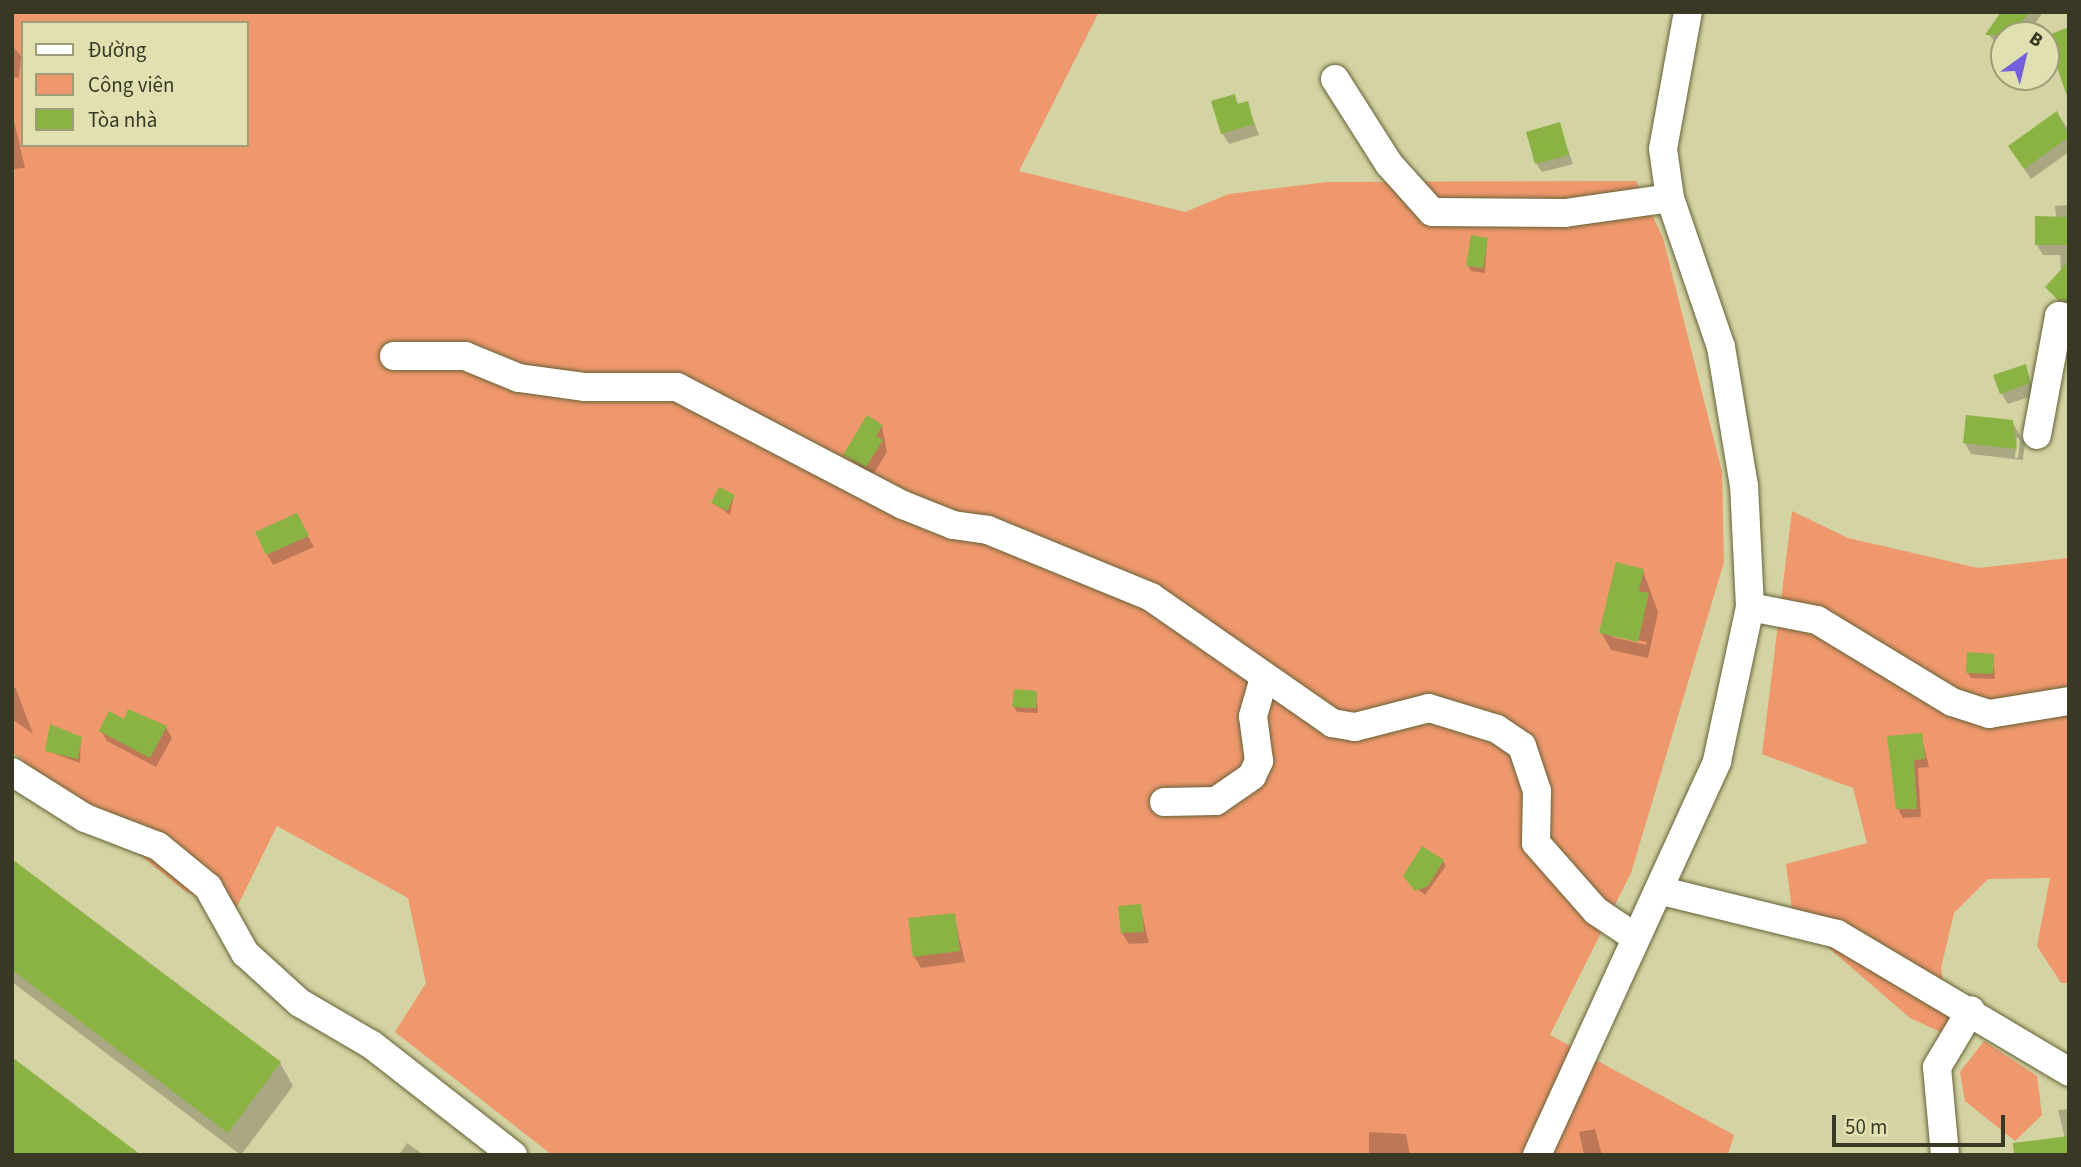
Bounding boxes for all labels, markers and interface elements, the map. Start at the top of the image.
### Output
legend [21,21,248,147]
north arrow [1990,21,2060,91]
text: B [2024,25,2048,54]
text: Đường [88,35,146,65]
text: Công viên [88,70,175,100]
text: Tòa nhà [88,105,157,135]
scale bar [1836,1100,2009,1144]
text: 50 m [1845,1112,1887,1142]

